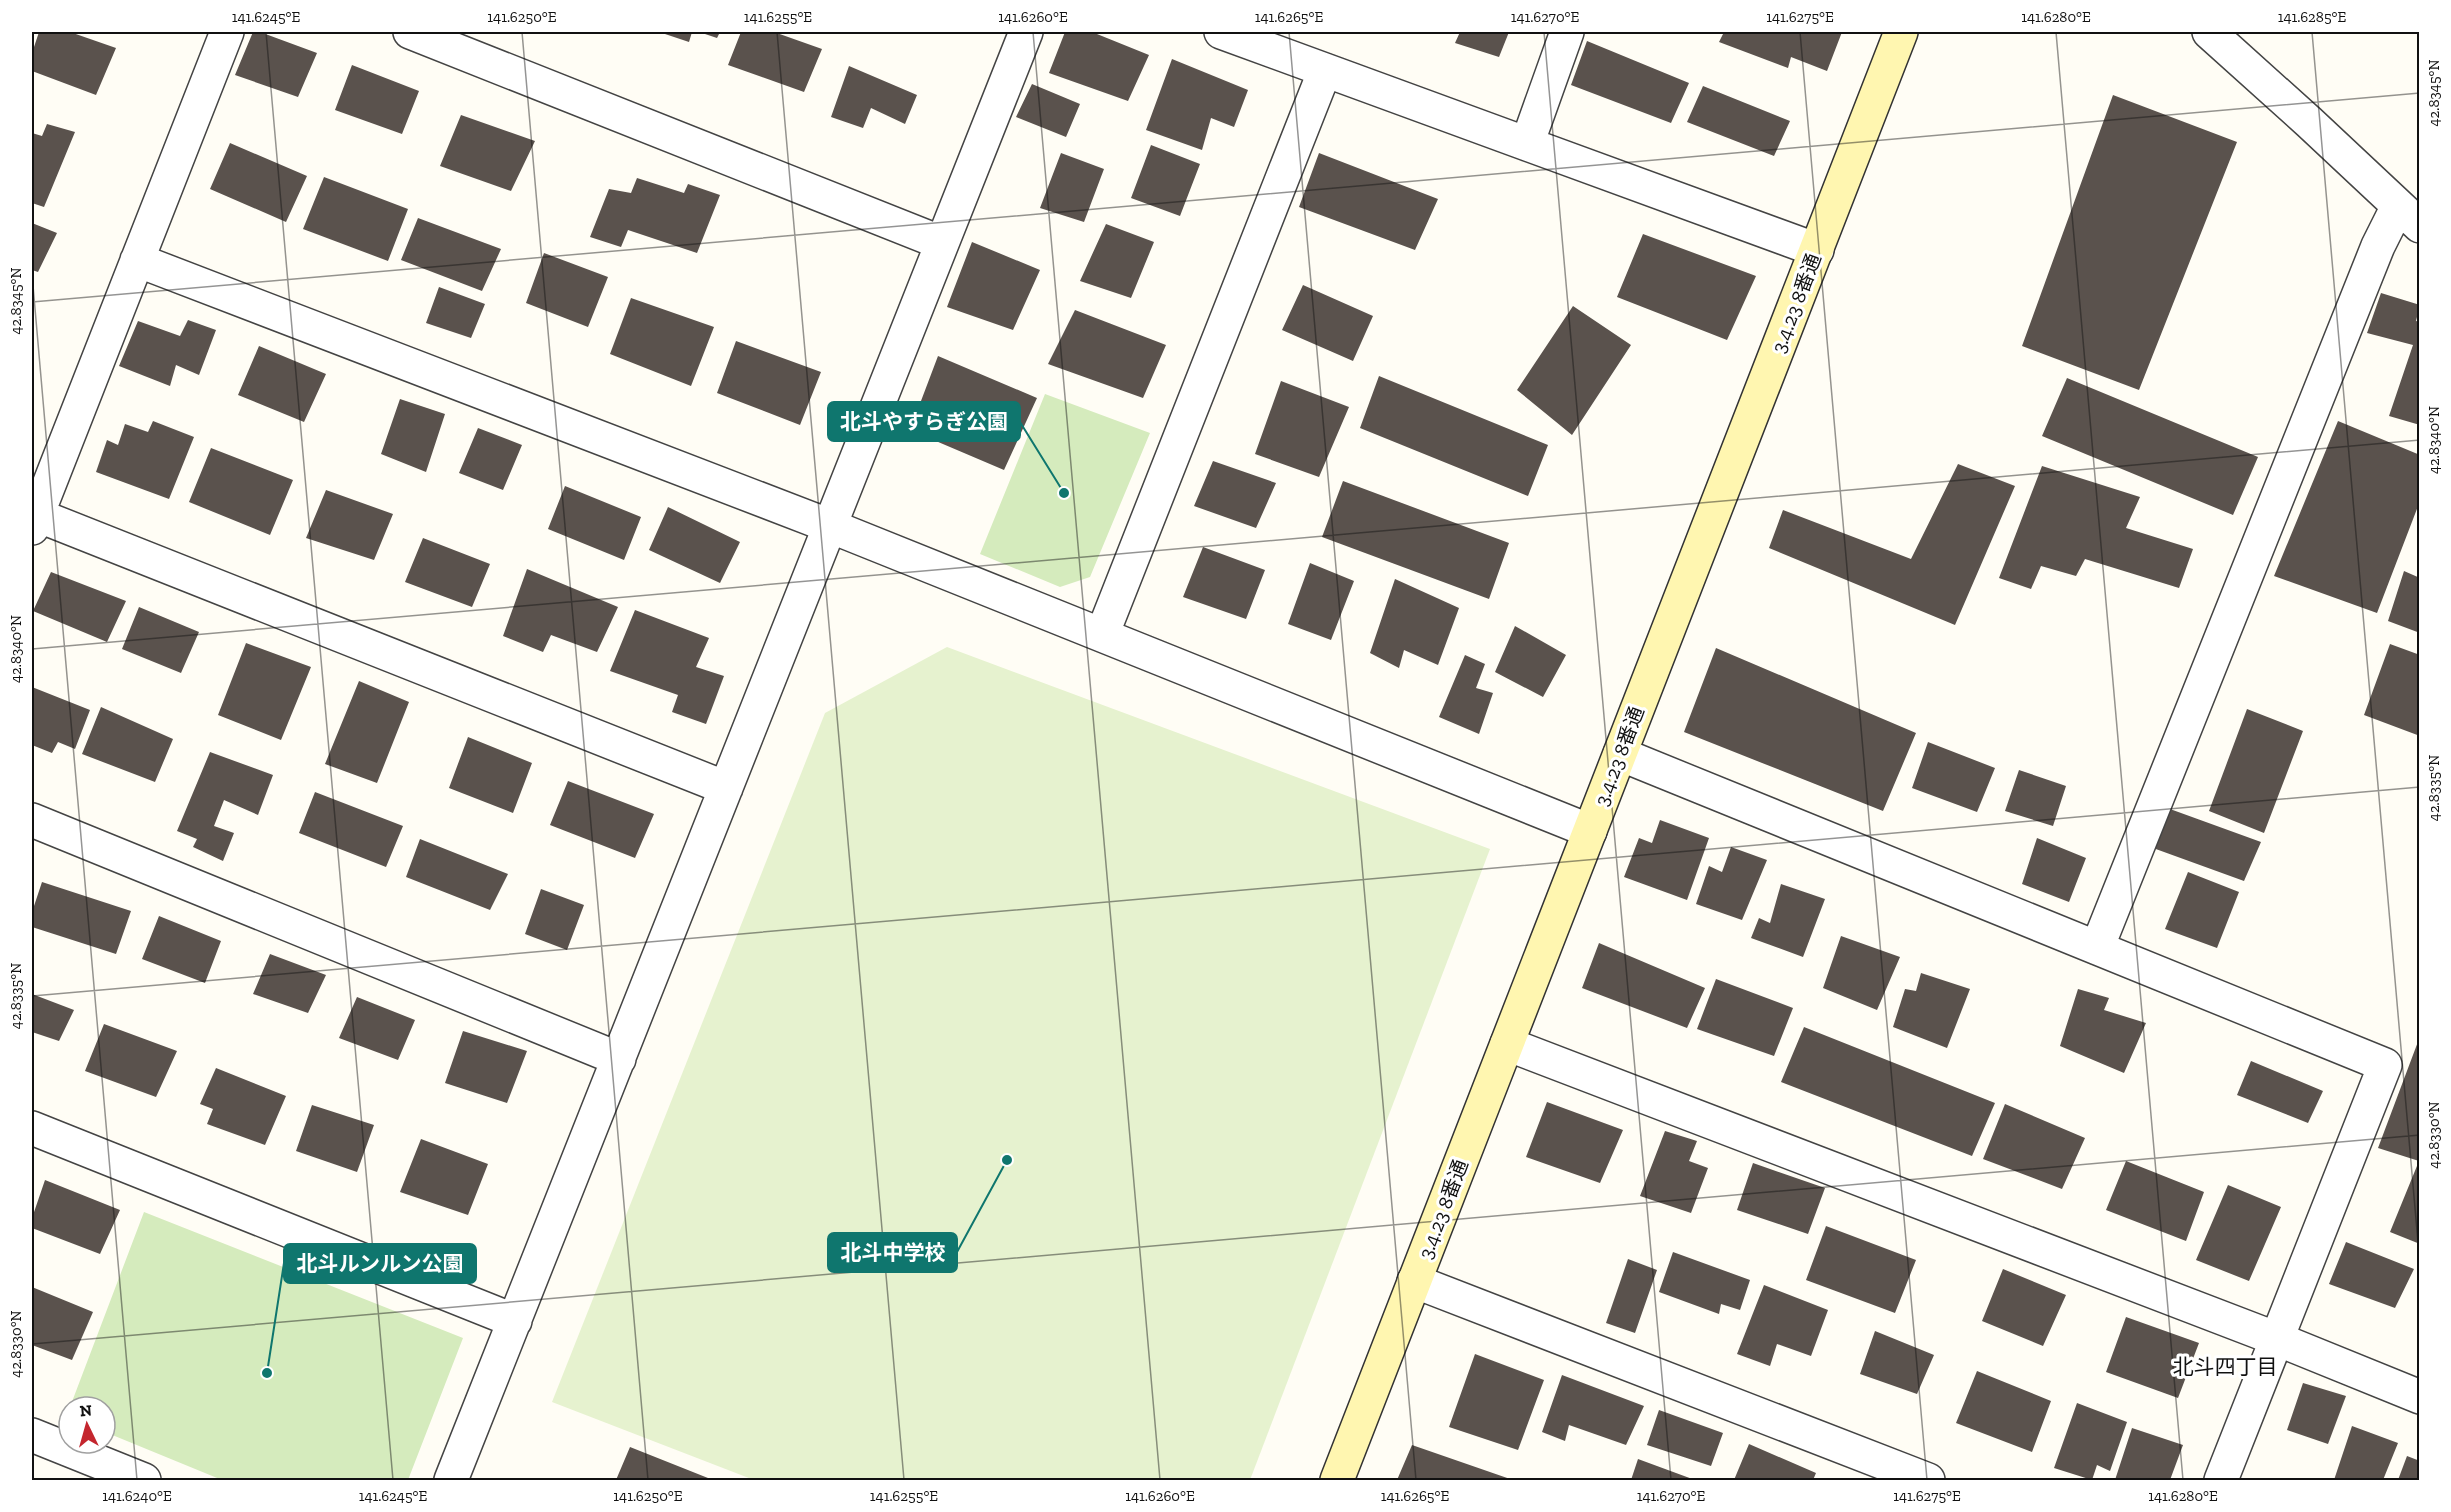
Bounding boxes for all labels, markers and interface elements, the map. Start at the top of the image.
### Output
text: 141.6245°E [232,8,301,26]
text: 141.6250°E [487,8,557,26]
text: 141.6255°E [744,8,812,26]
text: 141.6260°E [998,8,1068,26]
text: 141.6265°E [1255,8,1323,26]
text: 141.6270°E [1511,8,1580,26]
text: 141.6275°E [1766,8,1834,26]
text: 141.6280°E [2021,8,2091,26]
text: 141.6285°E [2278,8,2347,26]
text: 42.8345°N [2425,59,2443,127]
street label: 3.4.23 8番通 [1766,250,1826,356]
text: 42.8345°N [7,267,25,335]
callout: 北斗やすらぎ公園 [828,402,1020,441]
text: 42.8340°N [2425,406,2443,474]
text: 北斗やすらぎ公園 [840,409,1008,434]
text: 42.8340°N [7,615,25,683]
street label: 3.4.23 8番通 [1589,703,1649,809]
text: 42.8335°N [2425,755,2443,821]
text: 42.8335°N [7,963,25,1029]
text: 42.8330°N [2425,1101,2443,1169]
street label: 3.4.23 8番通 [1413,1156,1473,1262]
callout: 北斗中学校 [828,1233,957,1272]
text: 北斗中学校 [841,1240,946,1265]
callout: 北斗ルンルン公園 [284,1244,476,1283]
text: 北斗ルンルン公園 [296,1251,464,1276]
text: 42.8330°N [7,1310,25,1378]
district label: 北斗四丁目 [2173,1354,2278,1379]
north arrow [57,1395,117,1455]
text: N [79,1401,93,1421]
text: 141.6240°E [102,1487,172,1505]
text: 141.6245°E [359,1487,428,1505]
text: 141.6250°E [613,1487,683,1505]
text: 141.6255°E [870,1487,938,1505]
text: 141.6260°E [1125,1487,1195,1505]
text: 141.6265°E [1381,1487,1449,1505]
text: 141.6270°E [1637,1487,1706,1505]
text: 141.6275°E [1893,1487,1961,1505]
text: 141.6280°E [2148,1487,2218,1505]

